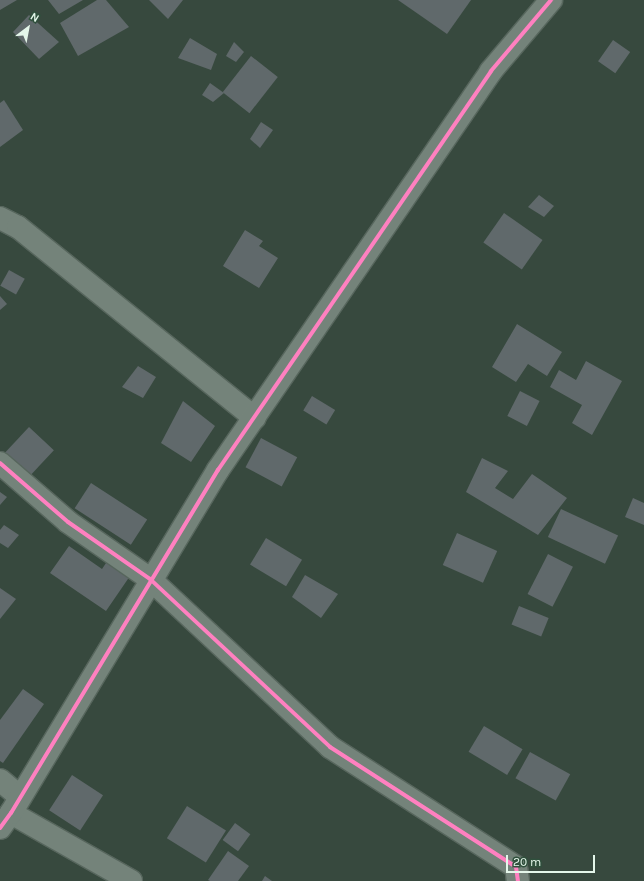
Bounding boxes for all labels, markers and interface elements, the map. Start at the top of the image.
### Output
north arrow [8,8,48,48]
text: N [28,10,41,25]
scale bar [508,847,597,873]
text: 20 m [513,855,541,869]

